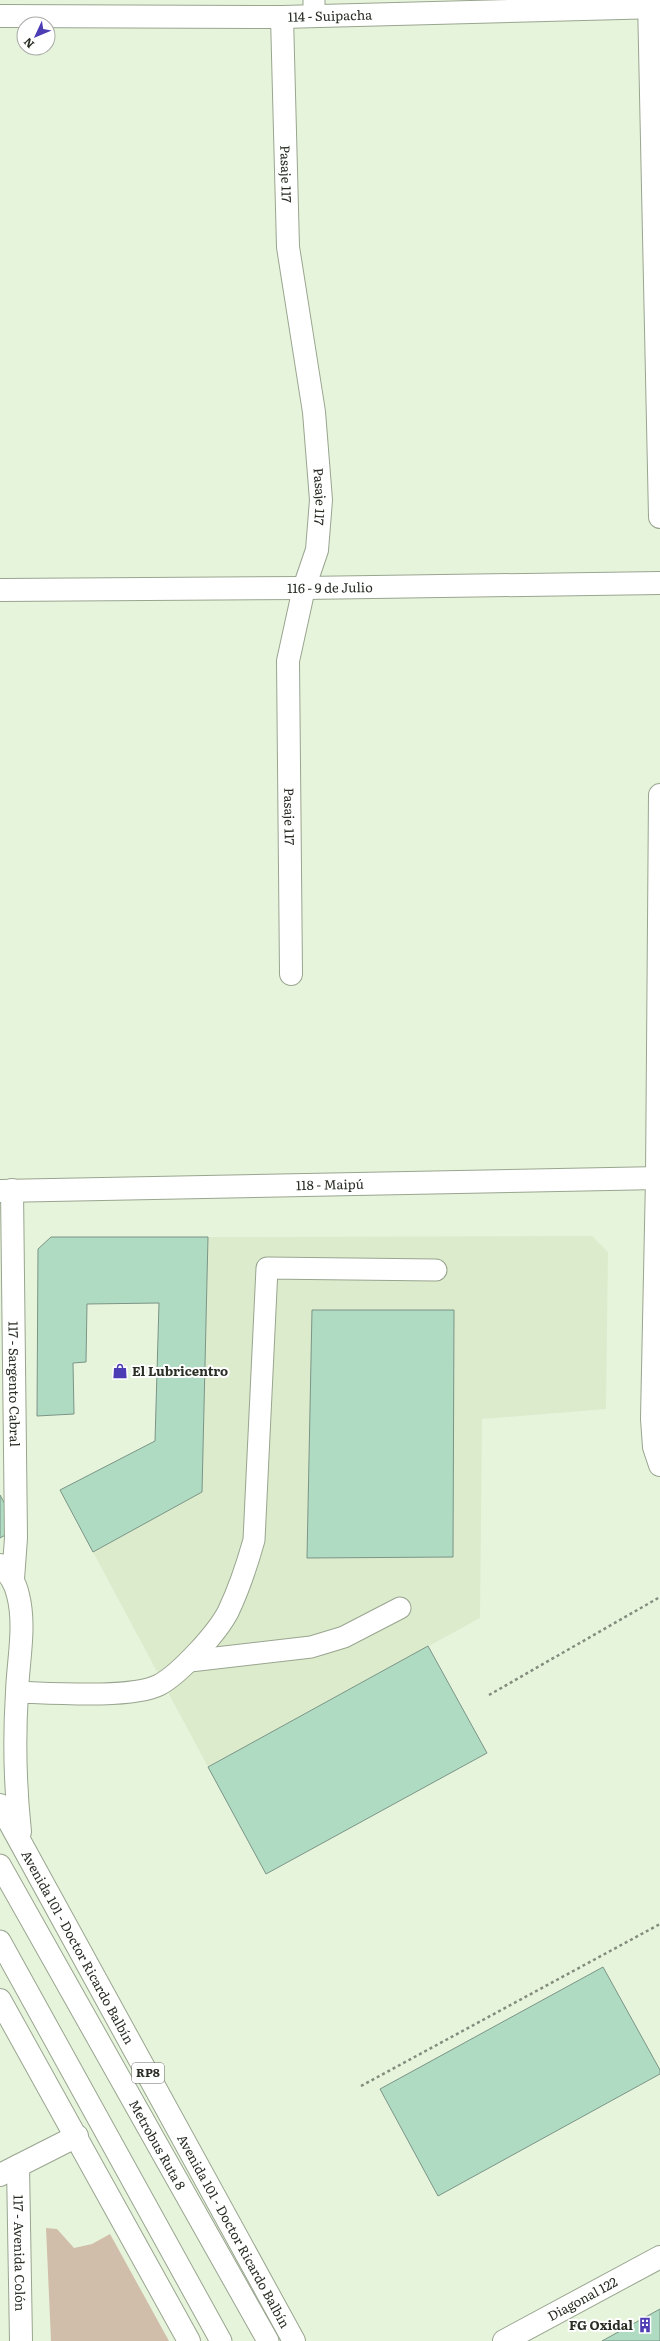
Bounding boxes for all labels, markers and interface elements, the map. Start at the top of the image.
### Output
street label: 114 - Suipacha [288,5,372,26]
north arrow [16,16,56,56]
text: N [19,35,37,53]
street label: Pasaje 117 [276,145,297,203]
street label: Pasaje 117 [309,467,331,527]
street label: 116 - 9 de Julio [287,577,373,597]
street label: Pasaje 117 [280,788,300,846]
street label: 118 - Maipú [296,1174,364,1194]
street label: 117 - Sargento Cabral [5,1321,25,1447]
place label: El Lubricentro [132,1361,228,1380]
shop icon: El Lubricentro [111,1362,129,1380]
street label: Avenida 101 - Doctor Ricardo Balbín [17,1846,139,2047]
road number: RP8 [132,2063,164,2083]
street label: Metrobus Ruta 8 [125,2096,191,2193]
street label: Avenida 101 - Doctor Ricardo Balbín [173,2131,295,2332]
street label: 117 - Avenida Colón [9,2195,30,2312]
street label: Diagonal 122 [544,2272,621,2325]
place label: FG Oxidal [569,2315,633,2334]
building icon: FG Oxidal [636,2316,654,2334]

